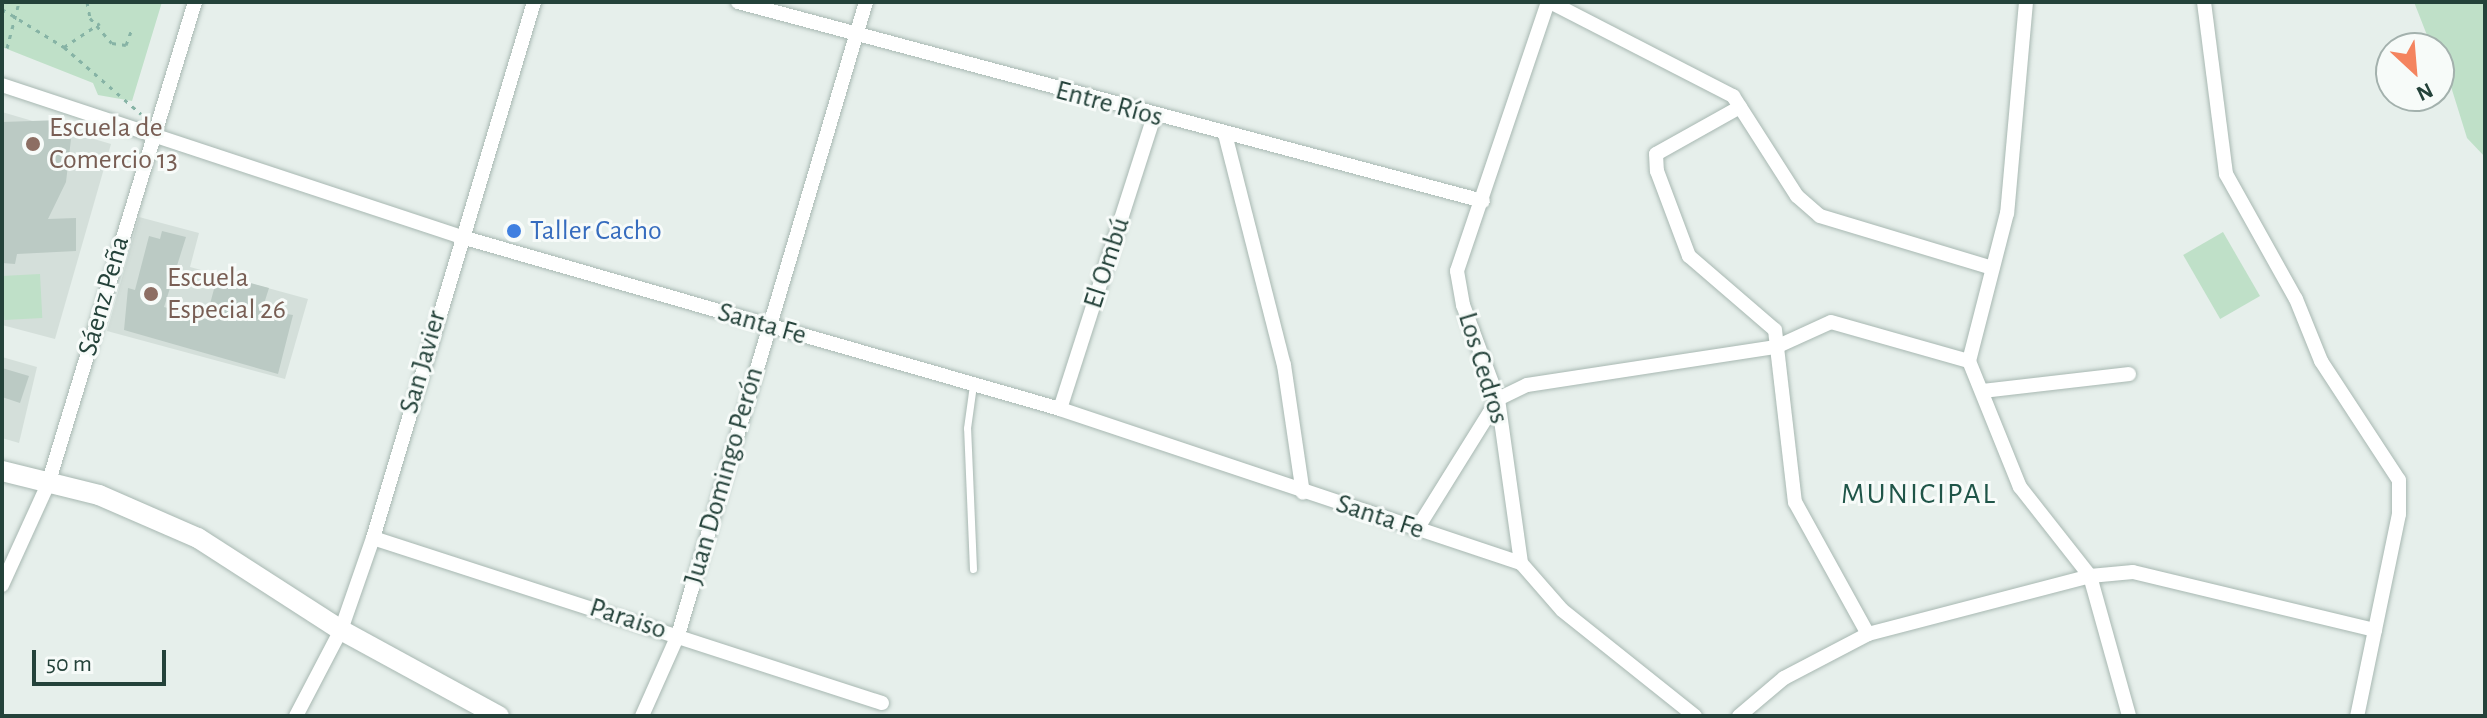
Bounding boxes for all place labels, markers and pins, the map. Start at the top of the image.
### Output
place label: Escuela de Comercio 13 [49,111,178,177]
marker: Escuela de Comercio 13 [24,135,42,153]
place label: Taller Cacho [530,214,662,248]
marker: Taller Cacho [505,222,523,240]
place label: Escuela Especial 26 [167,261,286,327]
marker: Escuela Especial 26 [142,285,160,303]

